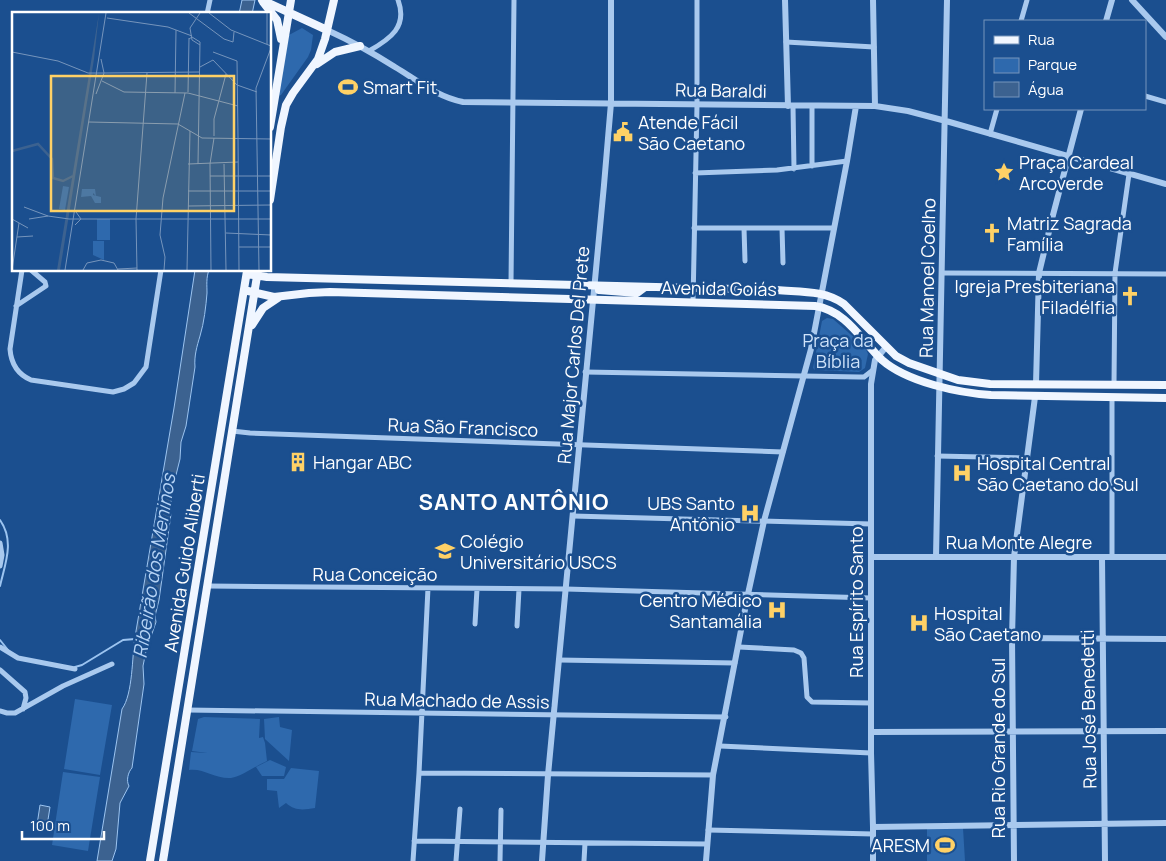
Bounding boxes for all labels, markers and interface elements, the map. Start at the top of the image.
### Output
inset map [12,12,271,271]
legend [984,20,1146,110]
text: Rua [1028,29,1055,50]
text: Parque [1028,54,1077,75]
place label: Smart Fit [363,75,437,99]
sports icon: Smart Fit [337,76,359,98]
street label: Rua Baraldi [675,77,767,103]
text: Água [1028,79,1064,100]
place label: Atende Fácil São Caetano [638,110,745,155]
public building icon: Atende Fácil São Caetano [612,121,634,143]
place label: Praça Cardeal Arcoverde [1019,150,1134,195]
place icon: Praça Cardeal Arcoverde [993,161,1015,183]
street label: Rua Manoel Coelho [914,198,940,358]
place label: Matriz Sagrada Família [1007,211,1132,256]
church icon: Matriz Sagrada Família [981,222,1003,244]
street label: Rua Major Carlos Del Prete [552,245,594,465]
place label: Igreja Presbiteriana Filadélfia [954,274,1115,319]
street label: Avenida Goiás [661,275,777,301]
church icon: Igreja Presbiteriana Filadélfia [1119,285,1141,307]
park label: Praça da Bíblia [802,328,874,373]
street label: Rua São Francisco [387,412,539,442]
place label: Hangar ABC [313,450,412,474]
building icon: Hangar ABC [287,451,309,473]
place label: Hospital Central São Caetano do Sul [977,451,1139,496]
hospital icon: Hospital Central São Caetano do Sul [951,462,973,484]
water label: Ribeirão dos Meninos [127,470,182,660]
street label: Avenida Guido Aliberti [158,472,210,654]
district label: SANTO ANTÔNIO [418,487,610,517]
place label: UBS Santo Antônio [647,491,735,536]
hospital icon: UBS Santo Antônio [739,502,761,524]
street label: Rua Espírito Santo [844,526,868,678]
place label: Colégio Universitário USCS [460,529,616,574]
street label: Rua Monte Alegre [946,530,1092,554]
school or university icon: Colégio Universitário USCS [434,540,456,562]
street label: Rua Conceição [313,562,437,586]
place label: Centro Médico Santamália [640,588,762,633]
hospital icon: Centro Médico Santamália [766,599,788,621]
place label: Hospital São Caetano [934,601,1041,646]
hospital icon: Hospital São Caetano [908,612,930,634]
street label: Rua José Benedetti [1075,629,1101,789]
street label: Rua Rio Grande do Sul [986,658,1010,838]
street label: Rua Machado de Assis [364,686,550,714]
scale bar [22,808,105,840]
text: 100 m [30,815,70,836]
place label: ARESM [871,833,930,857]
sports icon: ARESM [934,834,956,856]

